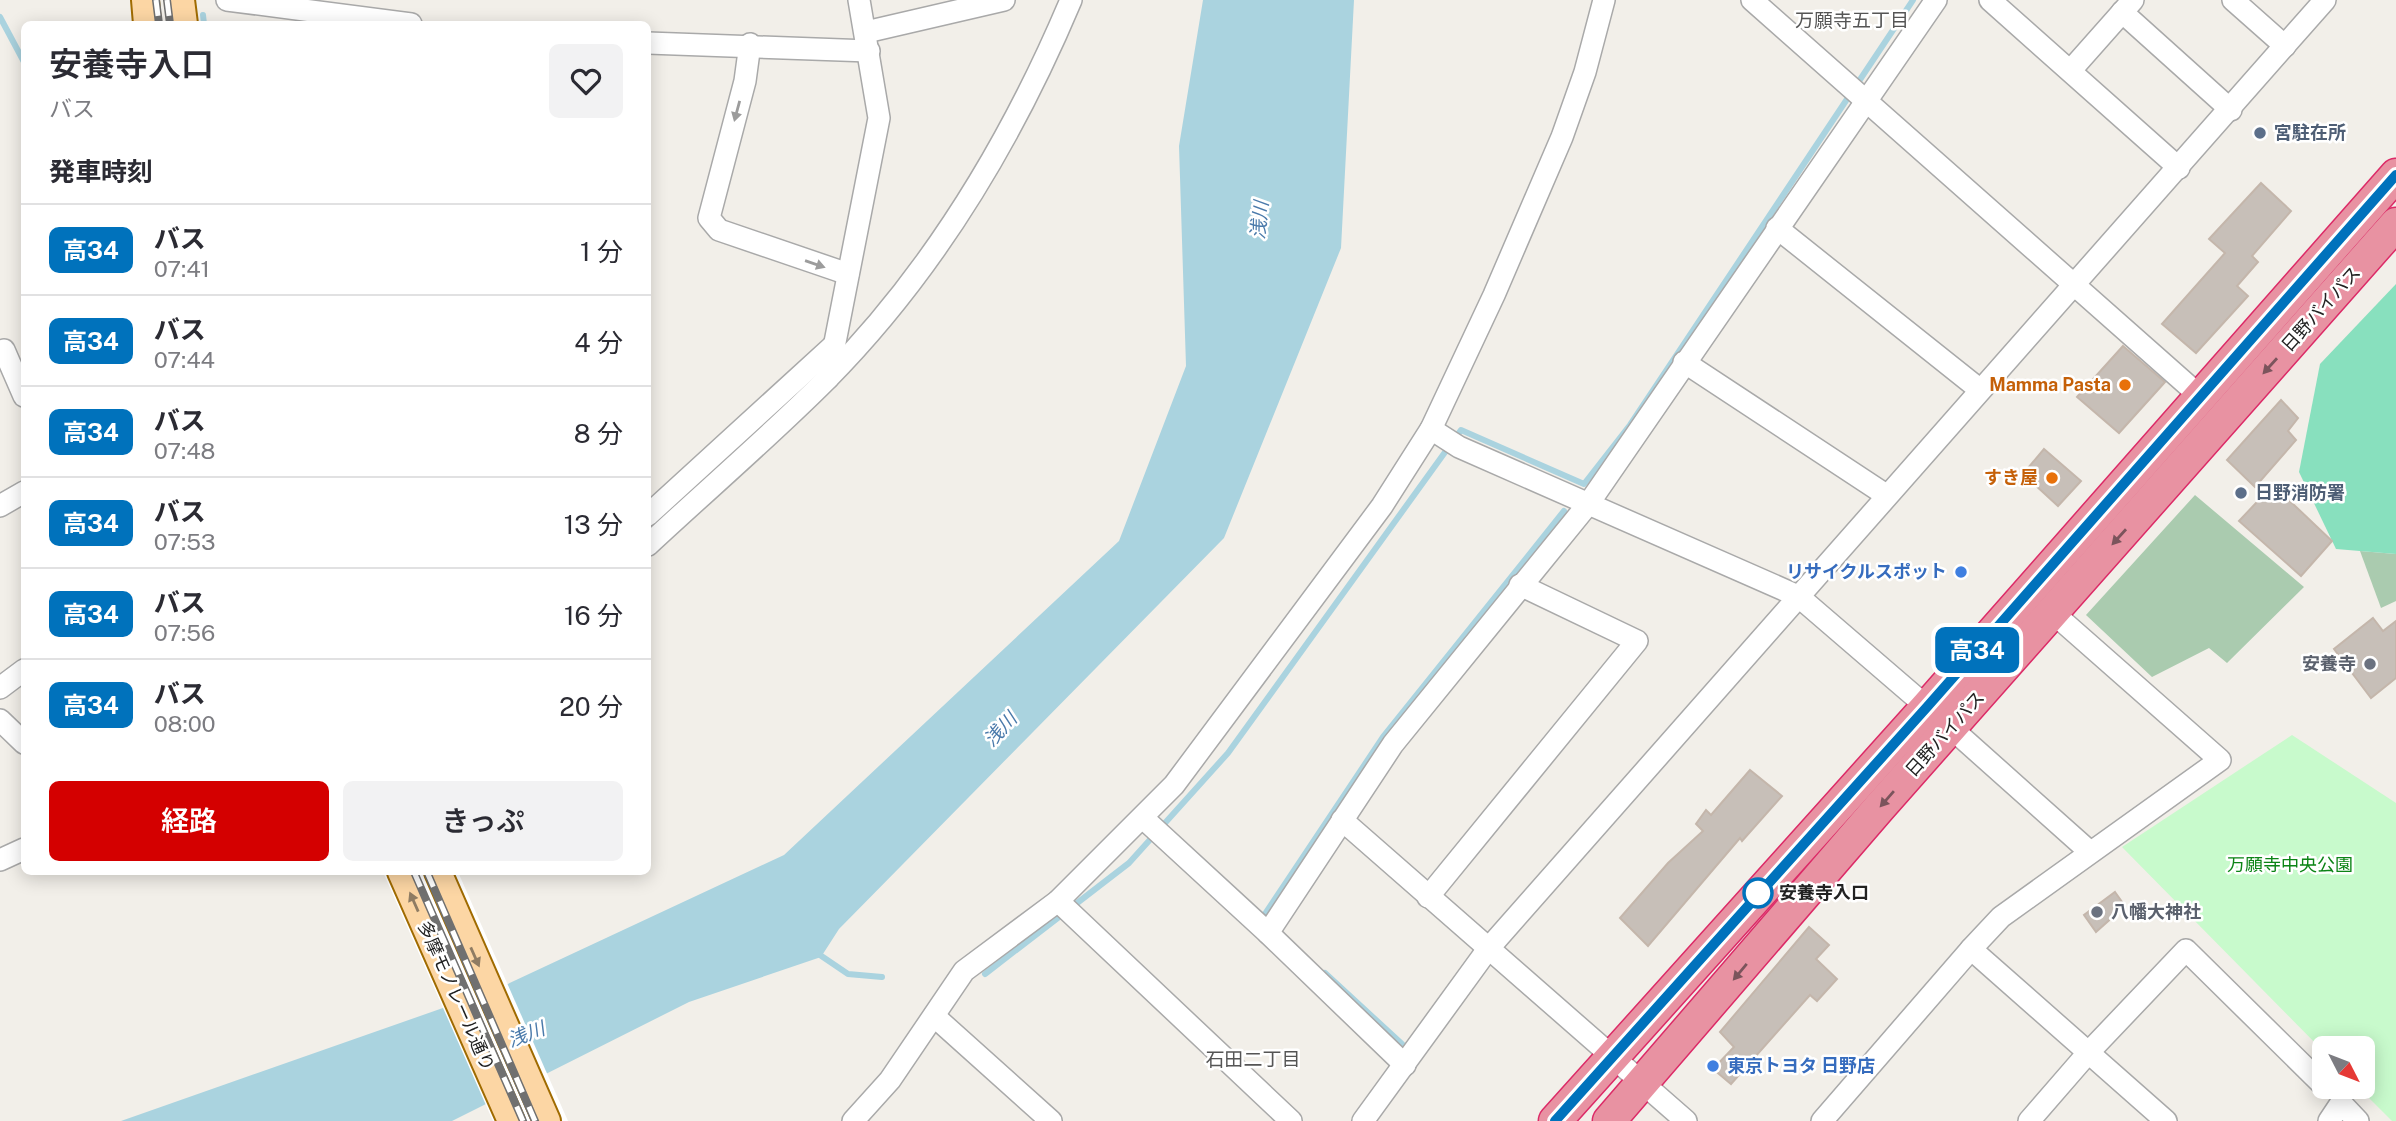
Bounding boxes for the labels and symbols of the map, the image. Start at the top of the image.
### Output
district label: 万願寺五丁目 [1795,9,1909,31]
one-way arrow [731,100,742,122]
place label: 宮駐在所 [2274,122,2346,143]
marker: 宮駐在所 [2252,125,2268,141]
water label: 浅川 [1246,198,1272,240]
one-way arrow [804,259,825,270]
street label: 日野バイパス [2277,262,2364,356]
one-way arrow [2262,358,2278,375]
place label: Mamma Pasta [1989,374,2111,395]
marker: Mamma Pasta [2117,377,2133,393]
place label: すき屋 [1984,467,2038,488]
marker: すき屋 [2044,470,2060,486]
place label: 日野消防署 [2255,482,2345,503]
marker: 日野消防署 [2233,485,2249,501]
one-way arrow [2111,528,2127,546]
place label: リサイクルスポット [1786,561,1947,582]
marker: リサイクルスポット [1953,564,1969,580]
line badge: 高34 [1937,627,2017,673]
place label: 安養寺 [2302,653,2356,674]
marker: 安養寺 [2362,656,2378,672]
street label: 日野バイパス [1901,687,1988,781]
water label: 浅川 [979,706,1022,750]
one-way arrow [1879,790,1895,808]
park label: 万願寺中央公園 [2227,854,2353,875]
marker: 安養寺入口 [1743,878,1773,908]
place label: 安養寺入口 [1779,882,1869,903]
one-way arrow [408,891,419,912]
place label: 八幡大神社 [2111,901,2201,922]
marker: 八幡大神社 [2089,904,2105,920]
street label: 多摩モノレール通り [414,918,499,1074]
one-way arrow [470,946,481,967]
one-way arrow [1733,964,1748,981]
water label: 浅川 [504,1016,550,1051]
north arrow [2312,1036,2375,1099]
district label: 石田二丁目 [1205,1048,1301,1070]
place label: 東京トヨタ 日野店 [1727,1055,1875,1076]
marker: 東京トヨタ 日野店 [1705,1058,1721,1074]

